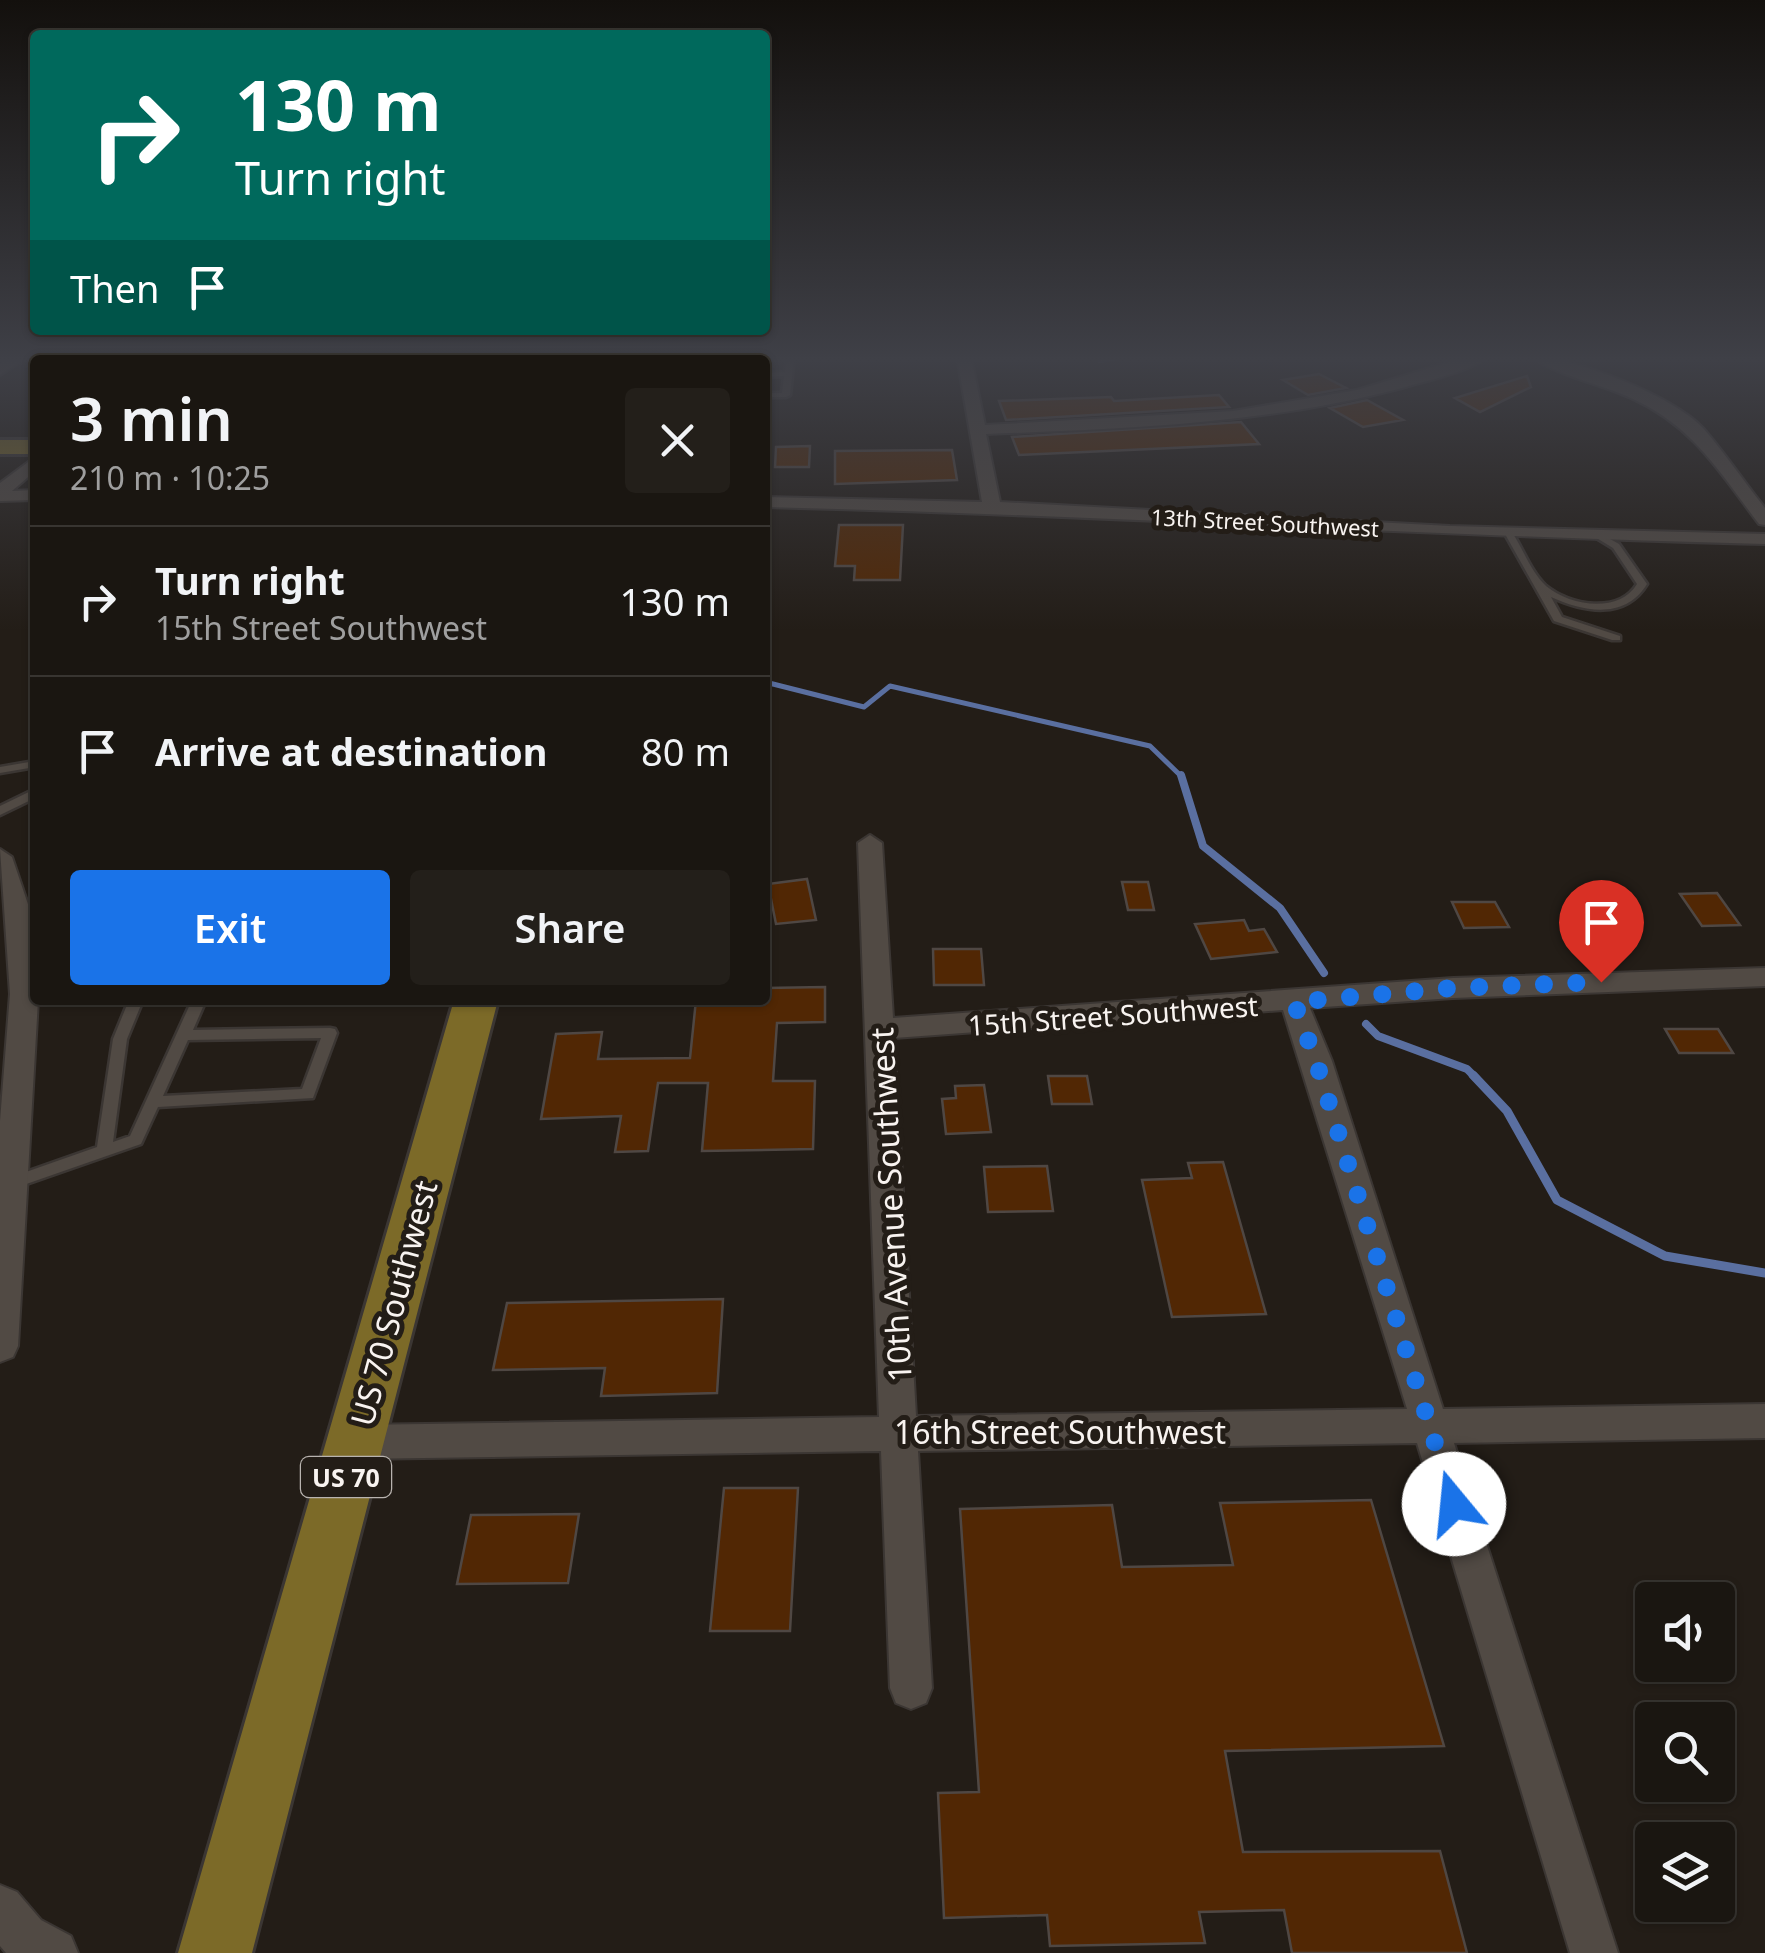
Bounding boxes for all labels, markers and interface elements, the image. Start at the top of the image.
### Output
text: 130 m [235,56,442,152]
icon: right [70,70,200,200]
text: Turn right [235,147,446,208]
icon: arrive [180,260,235,315]
text: Then [70,262,160,314]
text: 3 min [70,377,233,459]
button: close [625,388,730,493]
text: 210 m · 10:25 [70,456,270,499]
street label: 13th Street Southwest [1150,501,1380,543]
text: Turn right [155,554,345,606]
icon: right [70,574,125,629]
text: 130 m [619,575,730,627]
text: 15th Street Southwest [155,606,487,649]
icon: arrive [70,724,125,779]
text: Arrive at destination [155,725,547,777]
text: 80 m [641,725,730,777]
button: Exit [70,870,390,985]
button: Share [410,870,730,985]
pin [1559,880,1644,983]
icon: arrive [1574,895,1629,950]
street label: 15th Street Southwest [967,986,1259,1044]
street label: 10th Avenue Southwest [859,1027,921,1383]
street label: US 70 Southwest [340,1176,446,1430]
street label: 16th Street Southwest [894,1410,1226,1453]
position arrow [1402,1452,1506,1556]
road number: US 70 [301,1457,391,1497]
map controls [1635,1582,1735,1922]
button: sound [1635,1582,1735,1682]
button: search [1635,1702,1735,1802]
button: layers [1635,1822,1735,1922]

